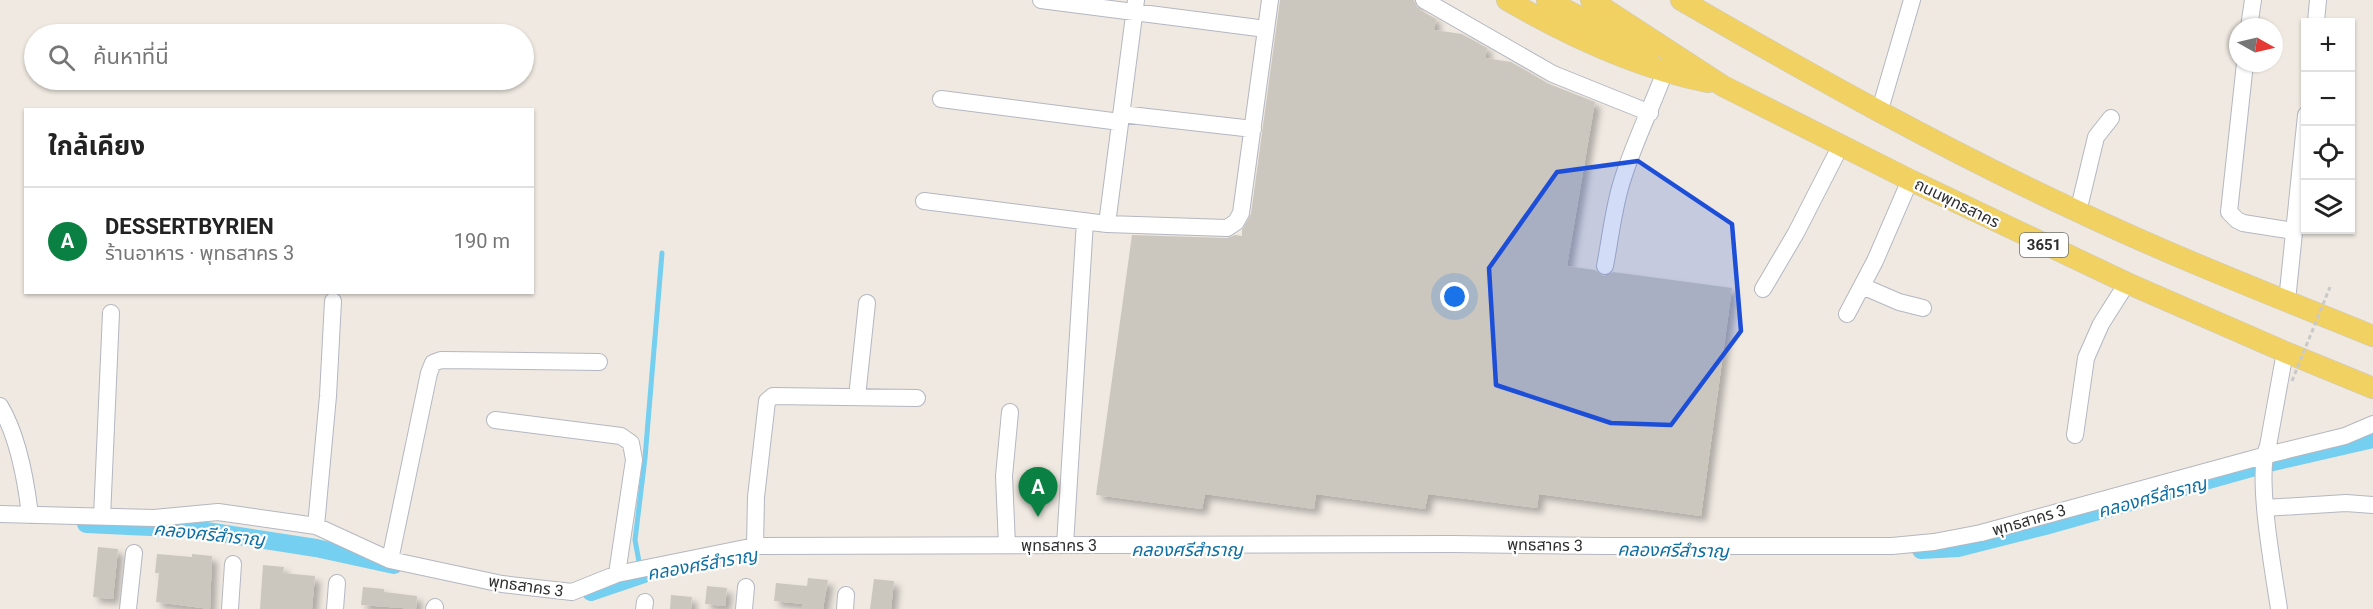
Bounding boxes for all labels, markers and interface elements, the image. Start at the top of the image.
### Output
north arrow [2229,18,2283,72]
map controls [2301,18,2355,234]
button: + [2301,18,2355,72]
search box [24,24,534,90]
icon: search [45,41,78,74]
text: ค้นหาที่นี่ [93,44,169,69]
button: − [2301,72,2355,126]
button: locate [2301,126,2355,180]
text: ใกล้เคียง [48,131,145,161]
street label: ถนนพุทธสาคร [1911,174,2003,232]
button: layers [2301,180,2355,234]
text: DESSERTBYRIEN [105,214,274,239]
text: A [61,229,74,253]
text: 190 m [454,229,510,253]
road number: 3651 [2020,233,2068,257]
text: ร้านอาหาร · พุทธสาคร 3 [105,241,294,265]
your location [1440,282,1469,311]
pin: A [1018,468,1058,517]
water label: คลองศรีสำราญ [2095,472,2210,522]
street label: พุทธสาคร 3 [1990,500,2068,540]
water label: คลองศรีสำราญ [152,518,267,550]
street label: พุทธสาคร 3 [1507,535,1583,555]
street label: พุทธสาคร 3 [1021,536,1097,555]
water label: คลองศรีสำราญ [1131,539,1244,560]
water label: คลองศรีสำราญ [1617,539,1731,561]
water label: คลองศรีสำราญ [645,544,760,584]
street label: พุทธสาคร 3 [487,571,565,601]

